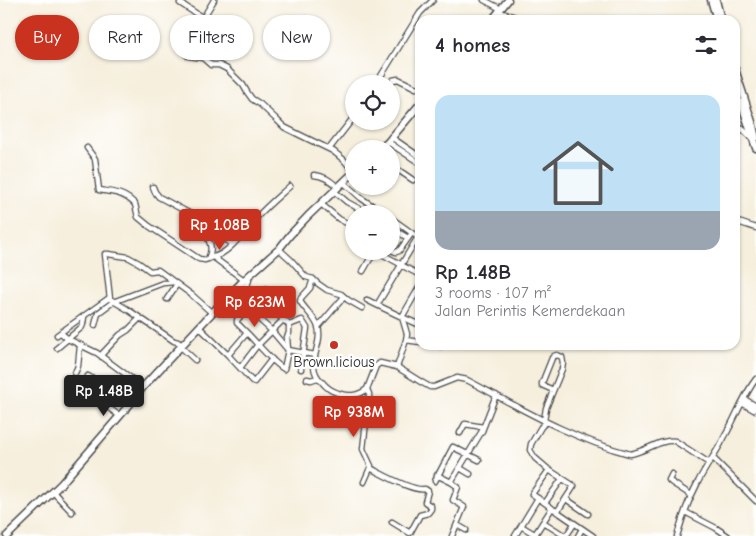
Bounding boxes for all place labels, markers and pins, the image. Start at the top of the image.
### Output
pin: Rp 1.08B [168,208,272,251]
pin: Rp 623M [209,286,301,328]
marker: Brown.licious [328,339,340,351]
place label: Brown.licious [293,353,375,371]
pin: Rp 1.48B [52,374,156,417]
pin: Rp 938M [308,396,400,438]

